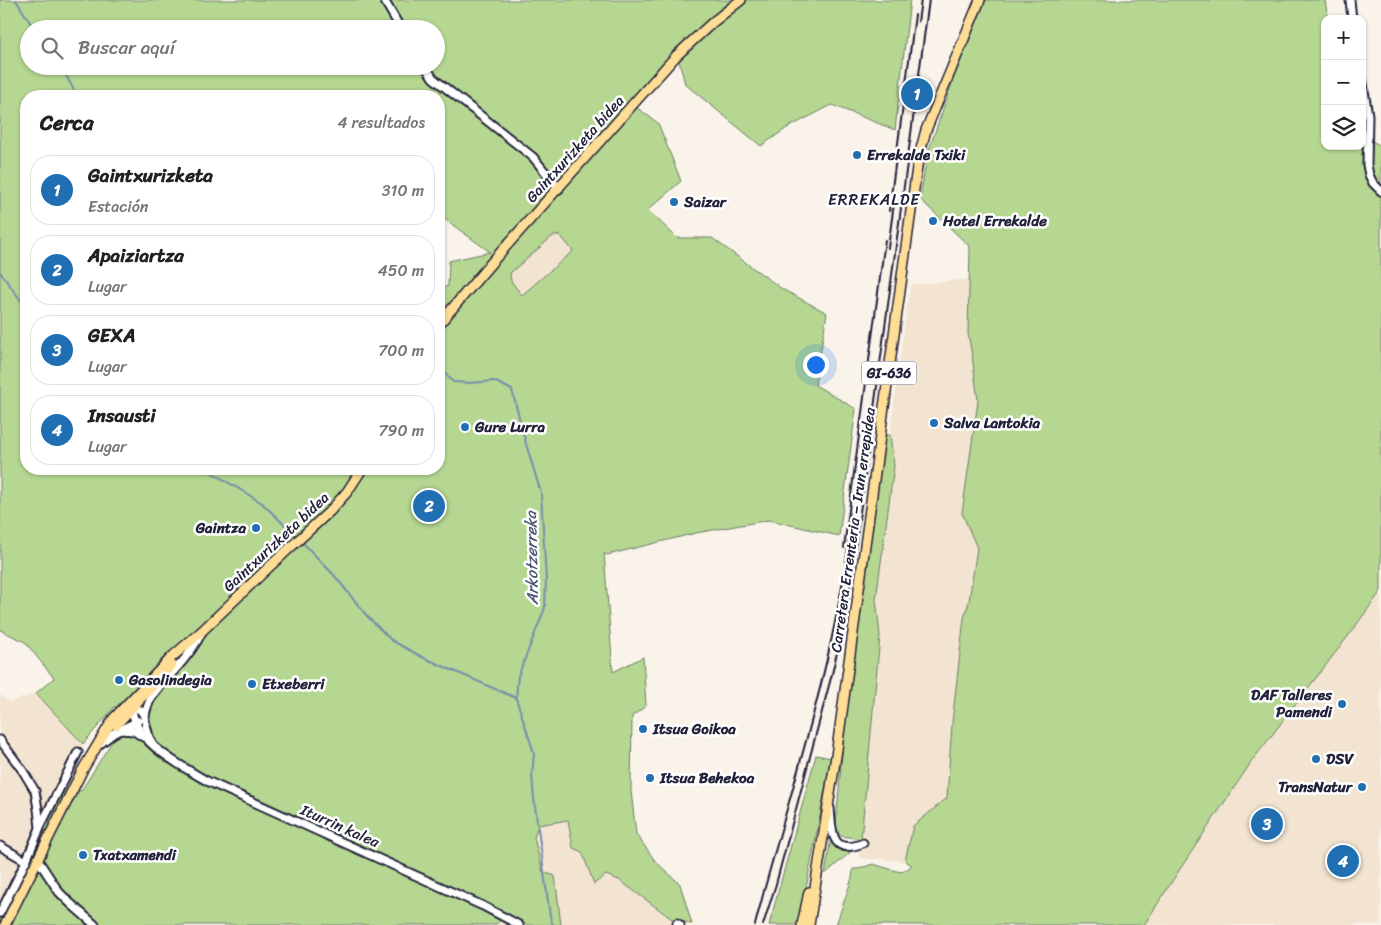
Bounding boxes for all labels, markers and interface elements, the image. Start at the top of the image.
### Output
map controls [1321,15,1366,150]
button: + [1321,15,1366,60]
search box [20,20,445,75]
text: Buscar aquí [78,31,175,64]
icon: search [38,34,66,62]
button: − [1321,60,1366,105]
pin: 1 [901,75,933,113]
street label: Gaintxurizketa bidea [519,89,631,209]
text: Cerca [40,104,94,142]
button: layers [1321,105,1366,150]
text: 4 resultados [337,108,425,137]
place label: Errekalde Txiki [867,142,966,168]
marker: Errekalde Txiki [851,149,863,161]
text: Gaintxurizketa [88,159,213,192]
text: 1 [54,176,60,205]
text: 310 m [382,176,424,205]
district label: ERREKALDE [828,185,920,214]
place label: Saizar [683,189,728,215]
text: Estación [88,192,148,221]
marker: Saizar [668,196,680,208]
place label: Hotel Errekalde [942,208,1047,234]
marker: Hotel Errekalde [927,215,939,227]
text: Apaiziartza [88,239,184,272]
text: 2 [52,256,62,285]
text: 450 m [378,256,424,285]
text: Lugar [88,272,127,301]
text: GEXA [88,319,135,352]
text: 3 [53,336,61,365]
text: 700 m [378,336,424,365]
text: Lugar [88,352,127,381]
your location [803,352,829,378]
road number: GI-636 [862,362,916,384]
text: Insausti [88,399,156,432]
street label: Carretera Errenteria – Irun errepidea [823,405,883,654]
place label: Salva Lantokia [943,410,1041,436]
place label: Gure Lurra [474,414,545,440]
text: 4 [52,416,62,445]
text: 790 m [378,416,424,445]
marker: Salva Lantokia [928,417,940,429]
marker: Gure Lurra [459,421,471,433]
text: Lugar [88,432,127,461]
street label: Gaintxurizketa bidea [217,485,336,598]
pin: 2 [413,487,445,525]
water label: Arkotzerreka [516,509,547,606]
place label: Gaintza [195,515,246,541]
marker: Gaintza [250,522,262,534]
place label: Gasolindegia [128,667,212,693]
place label: Etxeberri [262,671,325,697]
marker: Gasolindegia [113,674,125,686]
marker: Etxeberri [246,678,258,690]
place label: DAF Talleres Pamendi [1251,682,1333,725]
marker: DAF Talleres Pamendi [1336,698,1348,710]
place label: Itsua Goikoa [652,716,736,742]
marker: Itsua Goikoa [637,723,649,735]
place label: DSV [1326,746,1354,772]
marker: DSV [1310,753,1322,765]
place label: Itsua Behekoa [659,765,755,791]
marker: Itsua Behekoa [644,772,656,784]
place label: TransNatur [1278,774,1354,800]
marker: TransNatur [1356,781,1368,793]
street label: Iturrin kalea [295,797,384,855]
pin: 3 [1251,805,1283,843]
place label: Txatxamendi [93,842,177,868]
pin: 4 [1327,842,1359,880]
marker: Txatxamendi [77,849,89,861]

